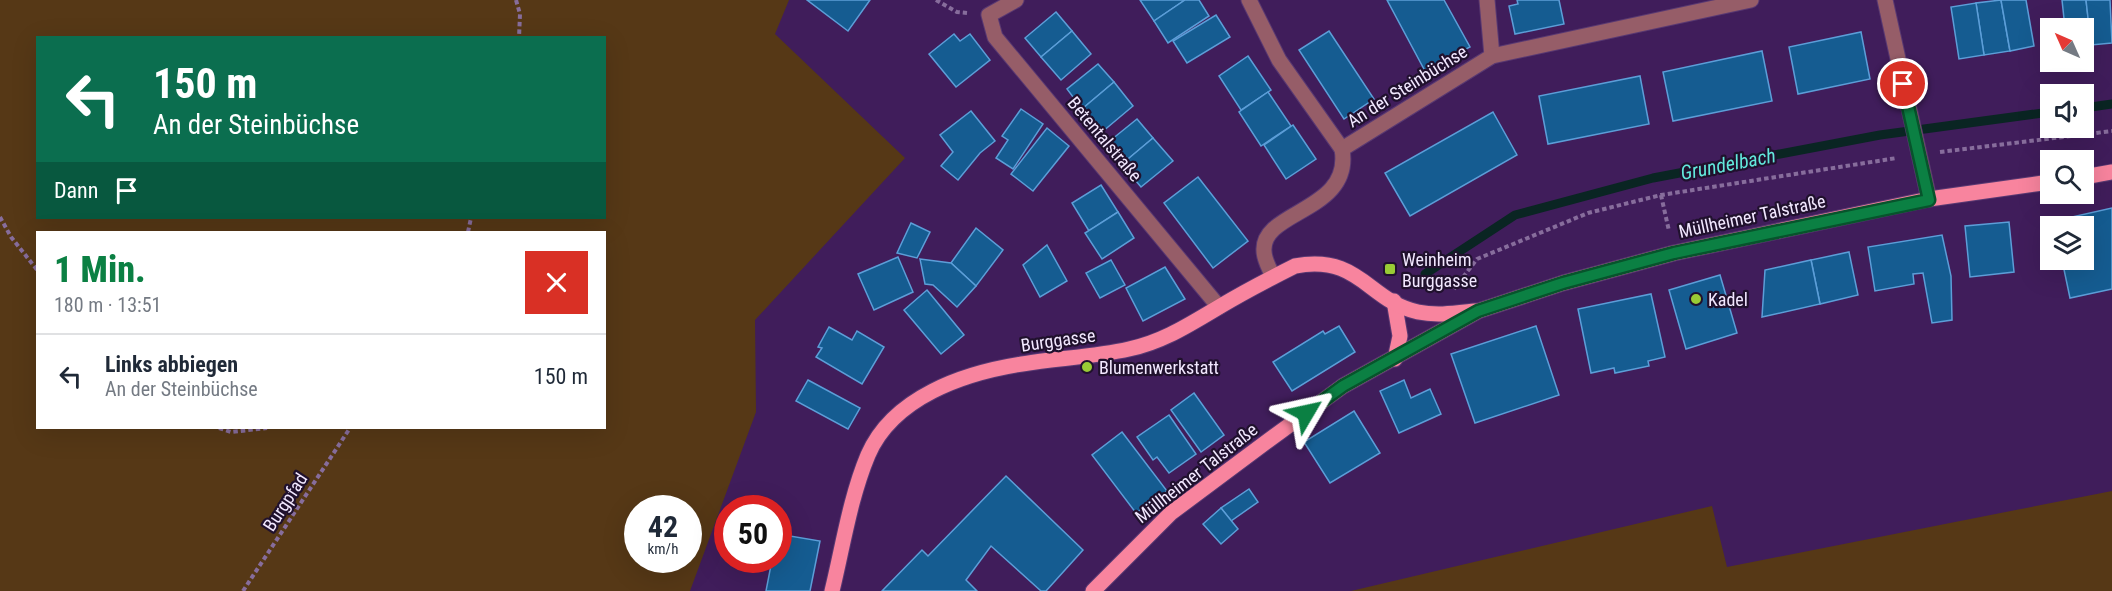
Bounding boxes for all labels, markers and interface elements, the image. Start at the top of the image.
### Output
north arrow [2040,18,2094,72]
map controls [2040,18,2094,270]
street label: An der Steinbüchse [1343,41,1471,131]
pin [1877,58,1928,109]
text: 150 m [153,59,258,108]
icon: left [54,60,132,138]
icon: arrive [1886,67,1919,100]
button: sound [2040,84,2094,138]
street label: Betentalstraße [1064,92,1146,186]
text: An der Steinbüchse [153,109,359,141]
water label: Grundelbach [1678,143,1778,185]
button: search [2040,150,2094,204]
icon: arrive [110,174,143,207]
text: Dann [54,178,98,203]
street label: Müllheimer Talstraße [1677,190,1827,242]
button: layers [2040,216,2094,270]
text: 1 Min. [54,249,146,291]
place label: Weinheim Burggasse [1402,249,1477,291]
button: close [525,251,588,314]
marker: Weinheim Burggasse [1383,262,1397,276]
place label: Kadel [1708,289,1748,310]
marker: Kadel [1689,292,1703,306]
text: 180 m · 13:51 [54,293,161,317]
street label: Burggasse [1019,324,1097,356]
text: Links abbiegen [105,352,238,377]
place label: Blumenwerkstatt [1099,357,1219,378]
icon: left [54,360,87,393]
marker: Blumenwerkstatt [1080,360,1094,374]
text: 150 m [534,364,588,389]
text: An der Steinbüchse [105,377,258,401]
position arrow [1274,381,1338,445]
street label: Müllheimer Talstraße [1131,419,1261,527]
street label: Burgpfad [259,469,311,535]
speed limit sign: 50 [714,495,792,573]
text: 42 [648,509,678,544]
text: km/h [648,540,678,558]

